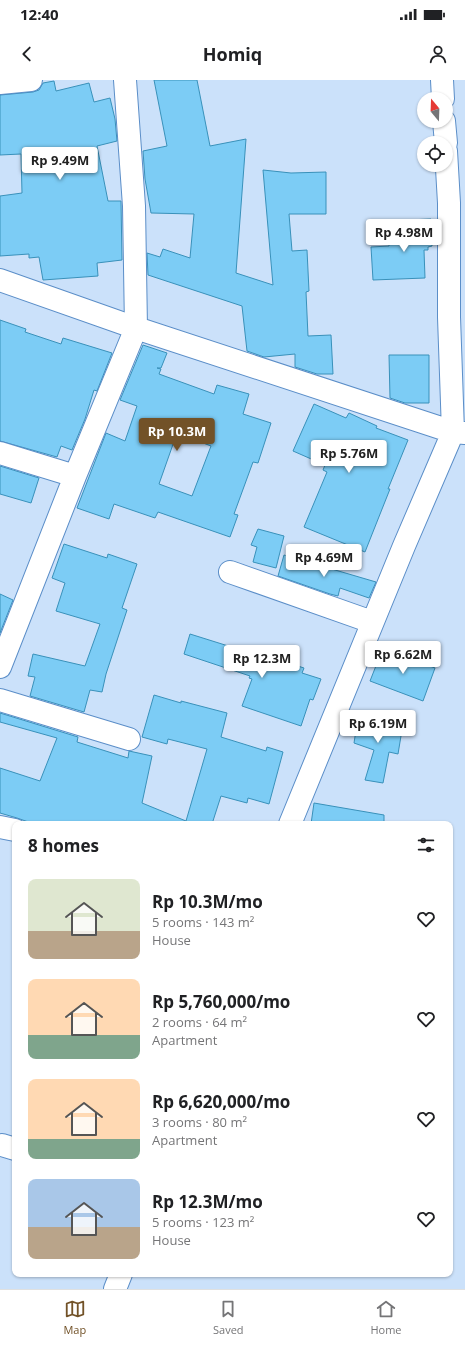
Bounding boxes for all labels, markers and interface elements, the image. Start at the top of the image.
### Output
text: 12:40 [20,4,59,24]
text: Homiq [203,42,262,66]
icon: back [16,43,38,65]
icon: person [427,43,449,65]
north arrow [417,92,453,128]
map controls [417,92,453,172]
button: locate [417,136,453,172]
pin: Rp 9.49M [19,147,101,181]
text: Rp 9.49M [31,151,89,169]
pin: Rp 4.98M [363,219,445,253]
text: Rp 4.98M [375,223,433,241]
pin: Rp 10.3M [136,418,218,452]
text: Rp 10.3M [148,422,206,440]
pin: Rp 5.76M [308,440,390,474]
text: Rp 5.76M [320,444,378,462]
pin: Rp 4.69M [283,544,365,578]
text: Rp 4.69M [295,548,353,566]
pin: Rp 6.62M [362,641,444,675]
pin: Rp 12.3M [221,645,303,679]
text: Rp 6.62M [374,645,432,663]
text: Rp 12.3M [233,649,291,667]
pin: Rp 6.19M [337,710,419,744]
text: Rp 6.19M [349,714,407,732]
text: 8 homes [28,834,99,857]
icon: filters [415,834,437,856]
text: Rp 10.3M/mo [152,890,263,913]
icon: home [60,895,108,943]
icon: heart [415,908,437,930]
text: 5 rooms · 143 m² [152,913,254,931]
text: House [152,931,191,949]
text: Rp 5,760,000/mo [152,990,290,1013]
icon: home [60,995,108,1043]
icon: heart [415,1008,437,1030]
text: 2 rooms · 64 m² [152,1013,247,1031]
text: Apartment [152,1031,217,1049]
text: Rp 6,620,000/mo [152,1090,290,1113]
icon: home [60,1095,108,1143]
icon: heart [415,1108,437,1130]
text: 3 rooms · 80 m² [152,1113,247,1131]
text: Apartment [152,1131,217,1149]
text: Rp 12.3M/mo [152,1190,263,1213]
icon: home [60,1195,108,1243]
icon: heart [415,1208,437,1230]
text: 5 rooms · 123 m² [152,1213,254,1231]
text: House [152,1231,191,1249]
tab: Map [63,1298,86,1337]
tab: Saved [213,1298,244,1337]
tab: Home [370,1298,402,1337]

